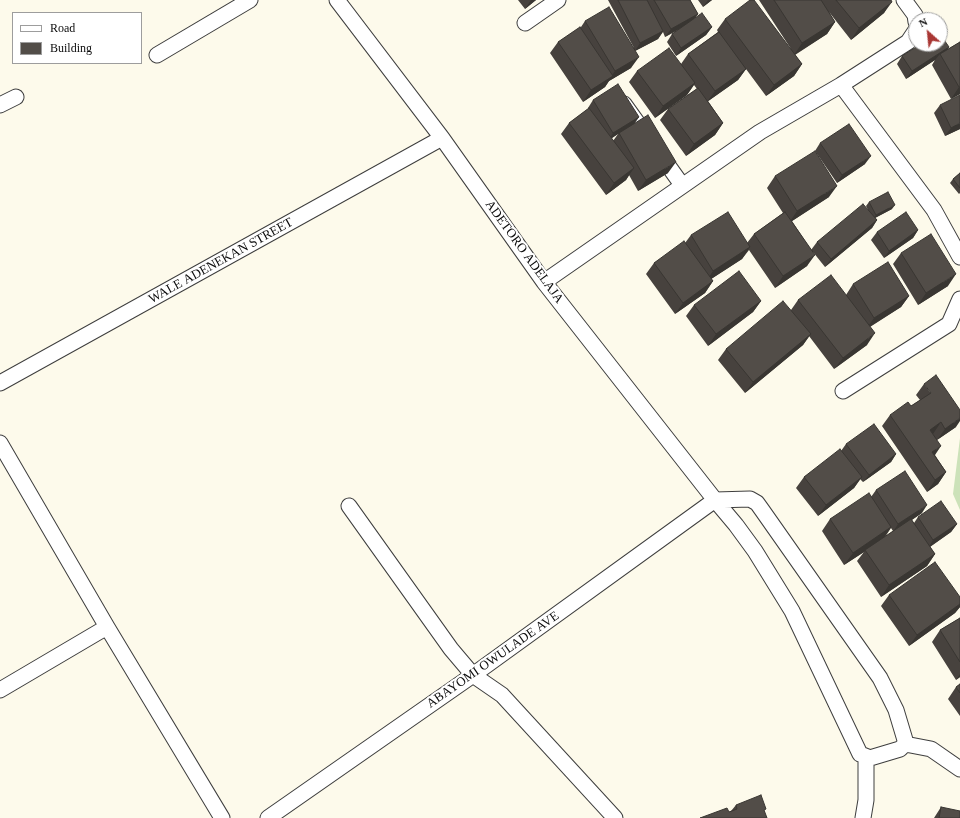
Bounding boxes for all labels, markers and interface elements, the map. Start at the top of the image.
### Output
legend [12,12,142,64]
north arrow [908,12,948,52]
text: N [917,15,929,29]
text: Road [50,21,75,35]
text: Building [50,41,92,55]
street label: ADETORO ADELAJA [481,197,567,307]
street label: WALE ADENEKAN STREET [146,215,296,307]
street label: ABAYOMI OWULADE AVE [424,608,562,712]

